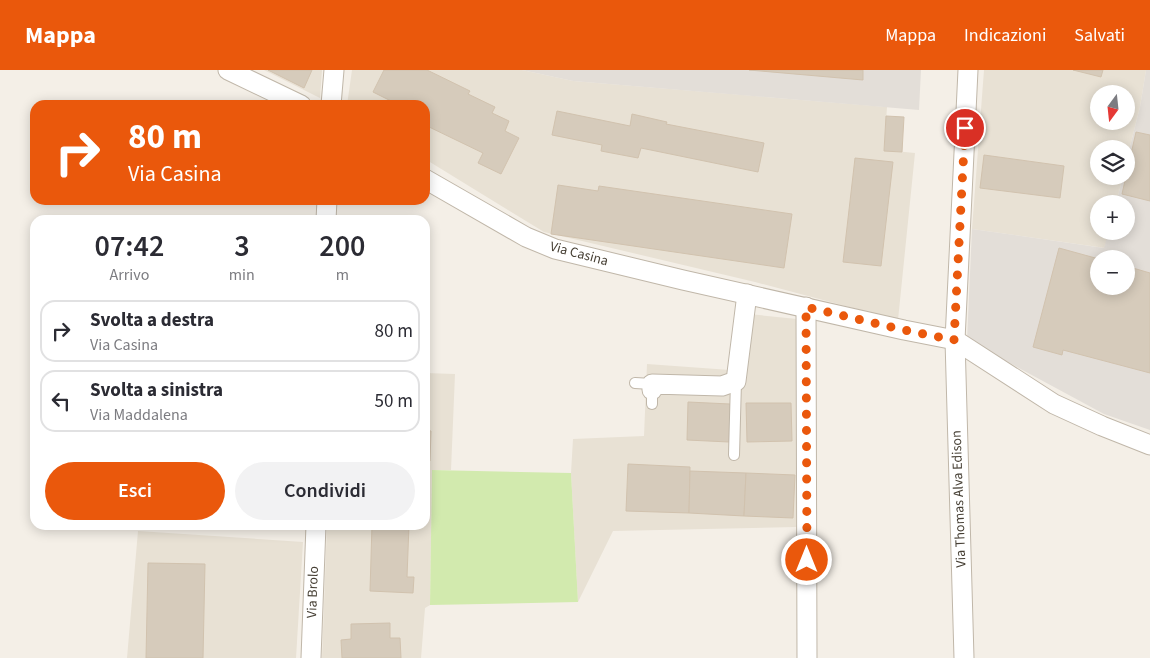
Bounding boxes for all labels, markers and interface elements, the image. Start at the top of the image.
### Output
text: Mappa [25,18,96,53]
text: Mappa [885,23,936,48]
text: Indicazioni [964,23,1046,48]
text: Salvati [1074,23,1125,48]
north arrow [1090,85,1135,130]
map controls [1090,85,1135,295]
pin [944,107,986,149]
text: 80 m [128,112,202,162]
icon: arrive [951,114,979,142]
icon: right [45,120,110,185]
button: layers [1090,140,1135,185]
text: Via Casina [128,158,222,190]
button: + [1090,195,1135,240]
text: 07:42 [95,225,164,268]
text: 3 [234,225,250,268]
text: 200 [319,225,365,268]
street label: Via Casina [548,237,610,271]
button: − [1090,250,1135,295]
text: Arrivo [110,264,149,286]
text: min [229,264,255,286]
text: m [336,264,349,286]
text: Svolta a destra [90,307,214,334]
icon: right [47,317,75,345]
text: 80 m [375,318,413,345]
text: Via Casina [90,334,158,356]
text: Svolta a sinistra [90,377,223,404]
icon: left [47,387,75,415]
text: 50 m [375,388,413,415]
text: Via Maddalena [90,404,188,426]
street label: Via Thomas Alva Edison [947,430,971,568]
button: Esci [45,462,225,520]
button: Condividi [235,462,415,520]
position arrow [780,533,832,585]
street label: Via Brolo [302,566,324,618]

